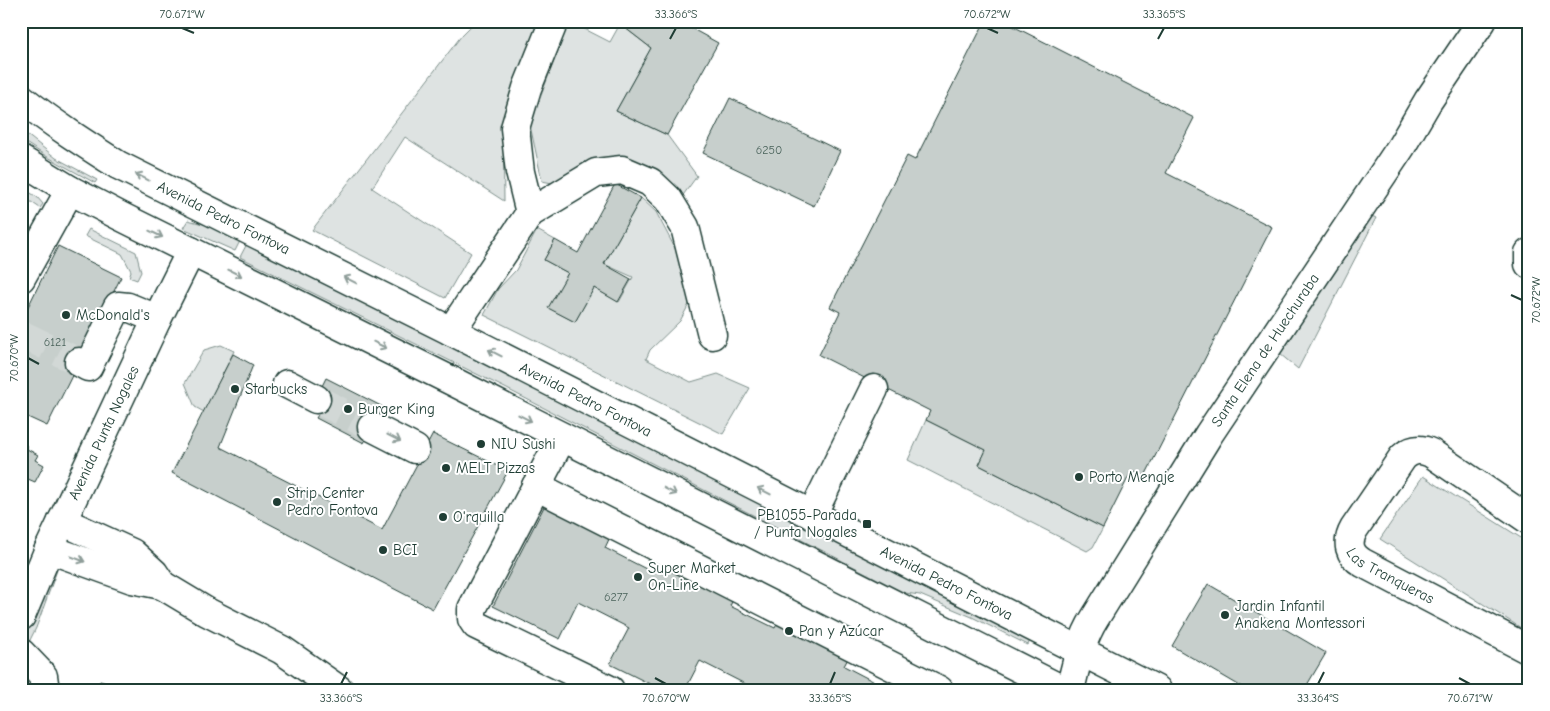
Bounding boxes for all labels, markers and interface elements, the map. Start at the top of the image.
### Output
text: 70.671°W [159,7,205,21]
text: 33.366°S [655,7,698,21]
text: 70.672°W [964,7,1011,21]
text: 33.365°S [1143,7,1186,21]
house number: 6250 [756,143,782,157]
one-way arrow [134,172,149,182]
street label: Avenida Pedro Fontova [154,177,293,258]
one-way arrow [148,230,163,239]
one-way arrow [227,268,242,278]
street label: Santa Elena de Huechuraba [1207,270,1323,430]
one-way arrow [343,275,358,284]
text: 70.672°W [1529,276,1543,323]
place label: McDonald's [76,306,150,324]
marker: McDonald's [60,309,72,321]
text: 70.670°W [7,334,21,382]
house number: 6121 [44,335,66,349]
one-way arrow [372,341,387,351]
one-way arrow [488,348,503,357]
street label: Avenida Pedro Fontova [516,358,655,441]
street label: Avenida Punta Nogales [64,363,143,503]
place label: Starbucks [245,380,307,398]
marker: Starbucks [229,383,241,395]
place label: Burger King [358,400,435,418]
marker: Burger King [342,403,354,415]
one-way arrow [518,413,533,423]
one-way arrow [386,433,401,443]
place label: NIU Sushi [491,435,556,453]
marker: NIU Sushi [475,438,487,450]
place label: MELT Pizzas [456,459,535,477]
marker: MELT Pizzas [440,462,452,474]
place label: Porto Menaje [1089,468,1175,486]
marker: Porto Menaje [1073,471,1085,483]
place label: Strip Center Pedro Fontova [287,484,378,519]
one-way arrow [757,486,772,496]
one-way arrow [663,487,678,497]
marker: Strip Center Pedro Fontova [271,496,283,508]
place label: PB1055-Parada / Punta Nogales [754,506,857,541]
place label: O'rquilla [453,508,504,526]
marker: O'rquilla [437,511,449,523]
marker: PB1055-Parada / Punta Nogales [861,518,873,530]
place label: BCI [393,541,418,559]
street label: Avenida Pedro Fontova [877,542,1016,624]
marker: BCI [377,544,389,556]
street label: Las Tranqueras [1342,545,1437,608]
one-way arrow [70,555,85,564]
place label: Super Market On-Line [648,559,736,594]
marker: Super Market On-Line [632,571,644,583]
house number: 6277 [604,590,628,604]
place label: Jardin Infantil Anakena Montessori [1235,597,1365,632]
marker: Jardin Infantil Anakena Montessori [1219,609,1231,621]
place label: Pan y Azúcar [799,622,883,640]
marker: Pan y Azúcar [783,625,795,637]
text: 33.366°S [320,691,363,705]
text: 70.670°W [642,691,690,705]
text: 33.365°S [809,691,852,705]
text: 33.364°S [1297,691,1339,705]
text: 70.671°W [1447,691,1493,705]

